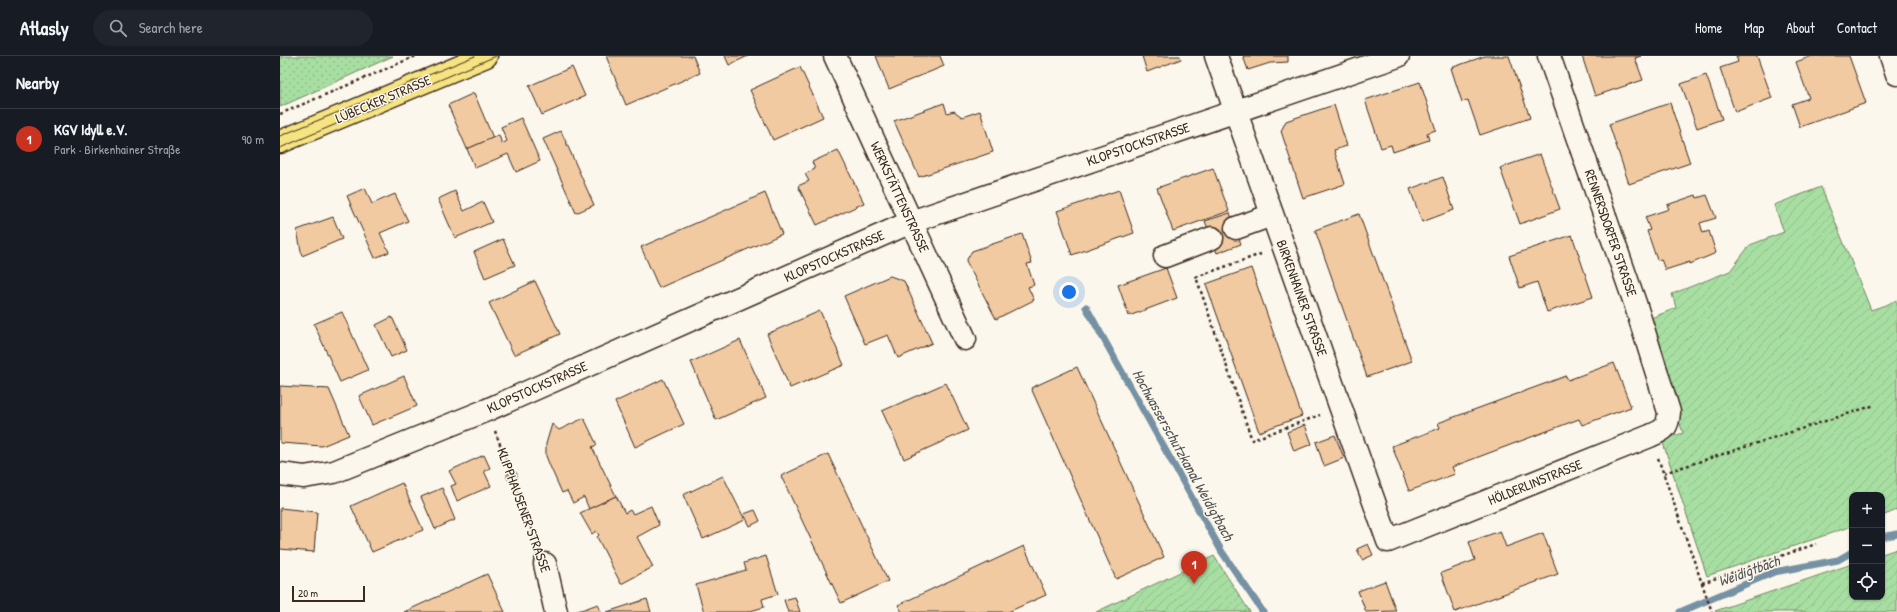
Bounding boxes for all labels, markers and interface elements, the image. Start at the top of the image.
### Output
search box [93,10,373,46]
text: Atlasly [20,15,69,41]
icon: search [107,17,129,39]
text: Search here [139,17,203,38]
text: Home [1695,18,1722,37]
text: Map [1744,18,1764,37]
text: About [1786,18,1815,37]
text: Contact [1837,18,1877,37]
street label: LÜBECKER STRASSE [332,70,434,127]
text: Nearby [16,71,59,94]
street label: KLOPSTOCKSTRASSE [1084,117,1192,170]
text: KGV Idyll e.V. [54,119,127,140]
text: 1 [27,130,31,148]
text: 90 m [242,130,264,148]
street label: WERKSTÄTTENSTRASSE [866,138,934,255]
text: Park · Birkenhainer Straße [54,140,180,158]
street label: RENNERSDORFER STRASSE [1581,167,1642,299]
street label: KLOPSTOCKSTRASSE [781,225,887,286]
street label: BIRKENHAINER STRASSE [1273,237,1332,359]
your location [1059,282,1079,302]
street label: KLOPSTOCKSTRASSE [484,356,590,417]
water label: Hochwasserschutzkanal Weidigtbach [1128,365,1240,546]
street label: KLIPPHAUSENER STRASSE [493,445,556,575]
street label: HÖLDERLINSTRASSE [1485,454,1585,509]
map controls [1849,492,1885,600]
button: + [1849,492,1885,528]
button: − [1849,528,1885,564]
water label: Weidigtbach [1715,549,1784,591]
pin: 1 [1181,551,1207,584]
button: locate [1849,564,1885,600]
scale bar [292,584,365,603]
text: 20 m [298,586,318,600]

